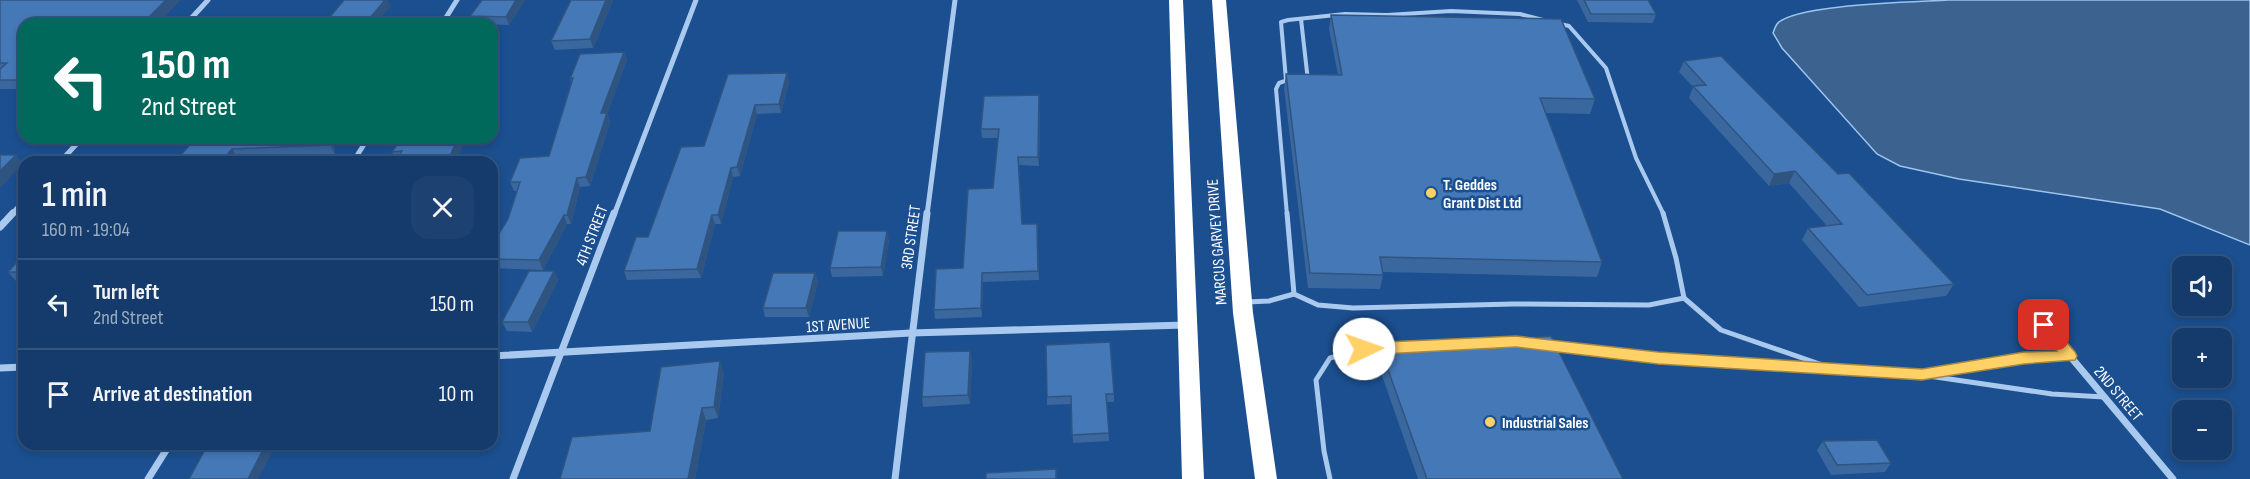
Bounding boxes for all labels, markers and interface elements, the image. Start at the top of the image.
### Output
text: 150 m [141,40,230,91]
icon: left [42,42,120,120]
text: 2nd Street [141,91,236,123]
text: 1 min [42,174,107,217]
button: close [411,176,474,239]
place label: T. Geddes Grant Dist Ltd [1443,176,1521,213]
street label: MARCUS GARVEY DRIVE [1204,178,1231,305]
marker: T. Geddes Grant Dist Ltd [1424,186,1438,200]
street label: 4TH STREET [572,202,613,269]
street label: 3RD STREET [898,203,925,271]
text: 160 m · 19:04 [42,218,130,242]
map controls [2172,256,2232,460]
button: sound [2172,256,2232,316]
text: Turn left [93,279,159,306]
icon: left [42,288,75,321]
text: 150 m [430,291,474,318]
pin [2018,299,2069,350]
text: 2nd Street [93,306,164,330]
icon: arrive [2027,308,2060,341]
street label: 1ST AVENUE [805,314,871,337]
position arrow [1332,317,1396,381]
button: + [2172,328,2232,388]
street label: 2ND STREET [2090,363,2146,426]
icon: arrive [42,378,75,411]
text: Arrive at destination [93,381,252,408]
text: 10 m [439,381,474,408]
button: − [2172,400,2232,460]
place label: Industrial Sales [1502,414,1589,433]
marker: Industrial Sales [1483,415,1497,429]

